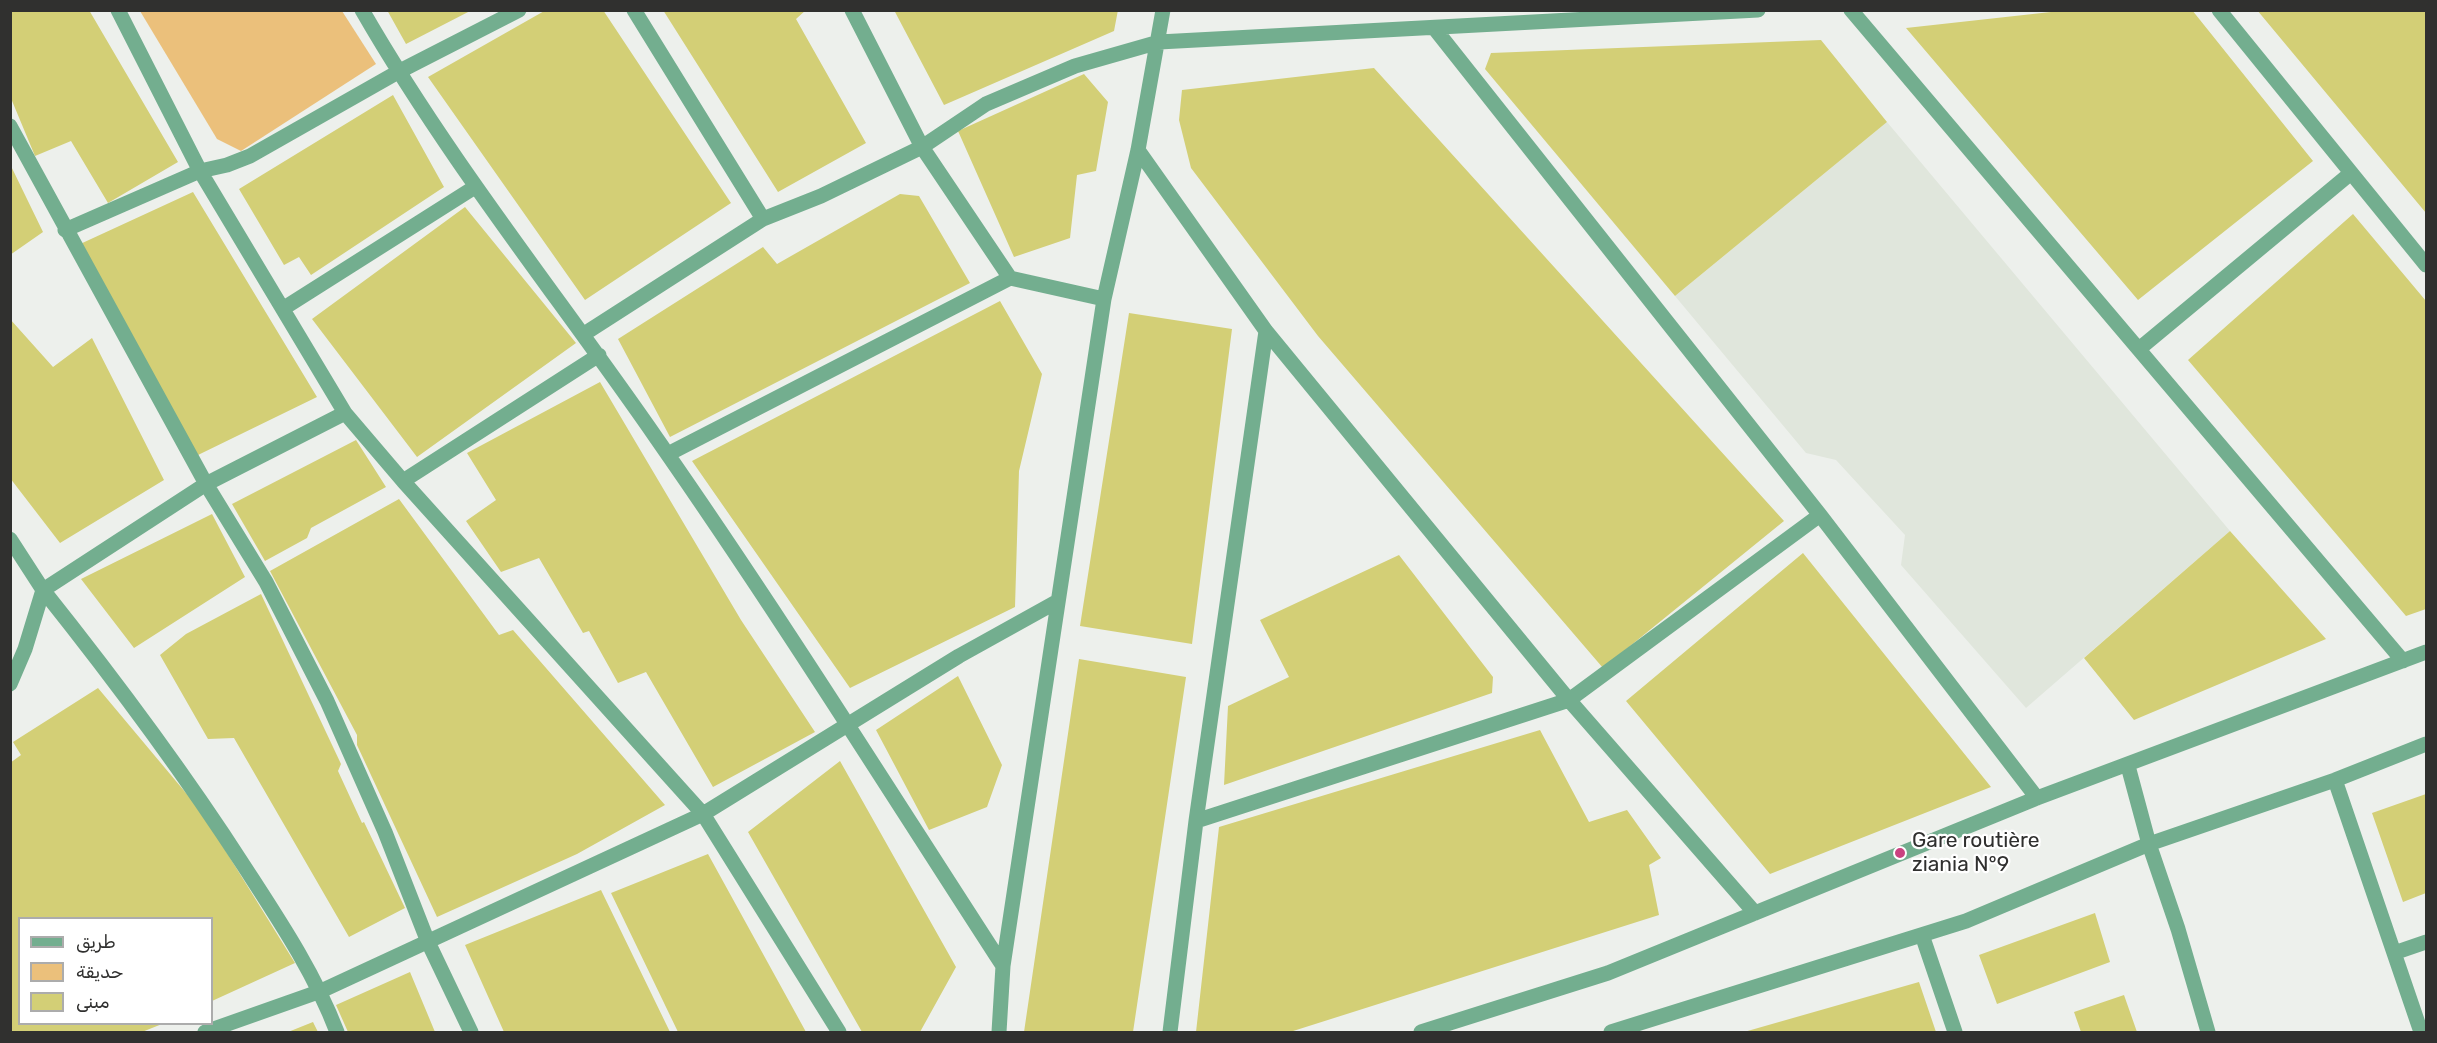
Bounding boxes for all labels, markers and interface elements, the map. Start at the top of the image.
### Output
place label: Gare routière ziania N°9 [1912,828,2040,878]
marker: Gare routière ziania N°9 [1893,846,1907,860]
legend [18,917,213,1025]
text: طريق [76,931,116,953]
text: حديقة [76,961,123,983]
text: مبنى [76,991,110,1013]

